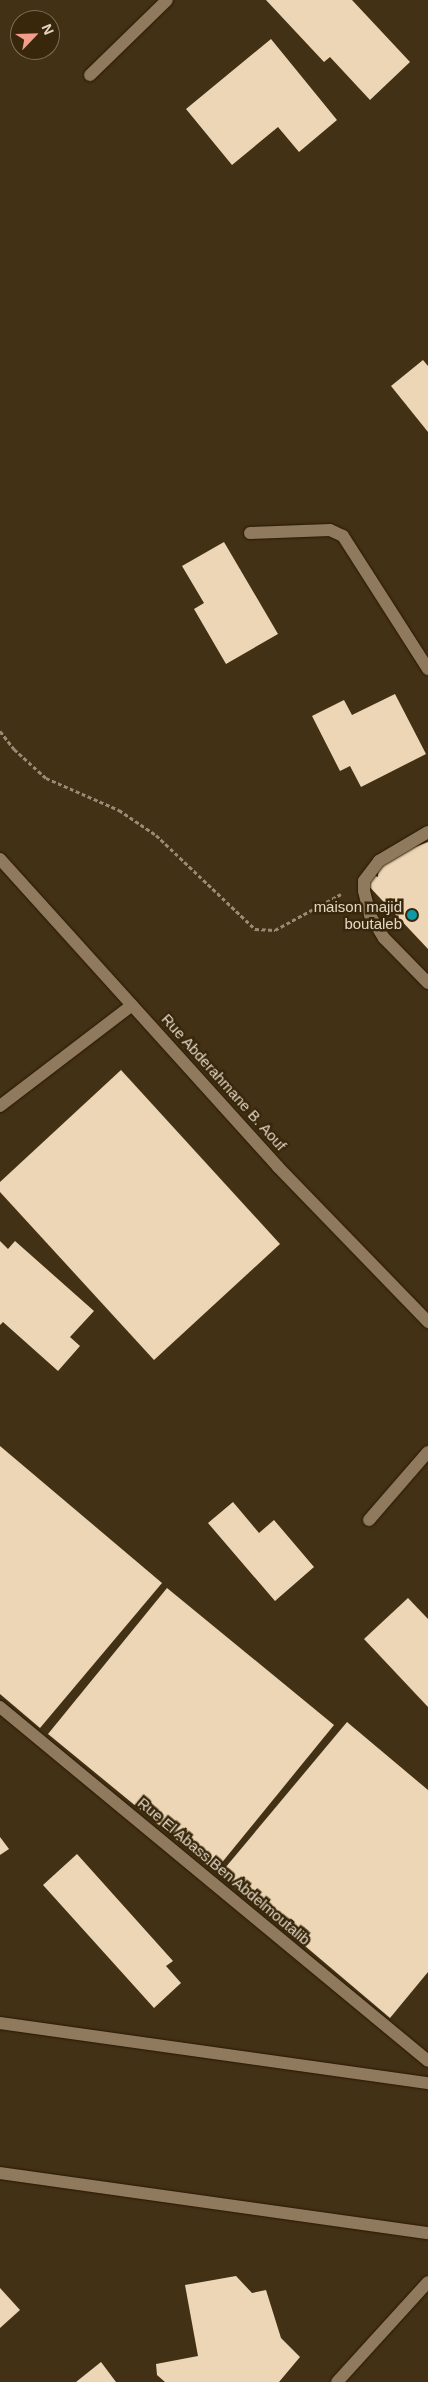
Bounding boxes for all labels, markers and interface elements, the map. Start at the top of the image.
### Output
north arrow [10,10,60,60]
text: N [38,21,57,37]
place label: maison majid boutaleb [314,897,402,932]
marker: maison majid boutaleb [406,909,418,921]
street label: Rue Abderahmane B. Aouf [157,1009,291,1155]
street label: Rue El Abass Ben Abdelmoutalib [134,1793,314,1949]

